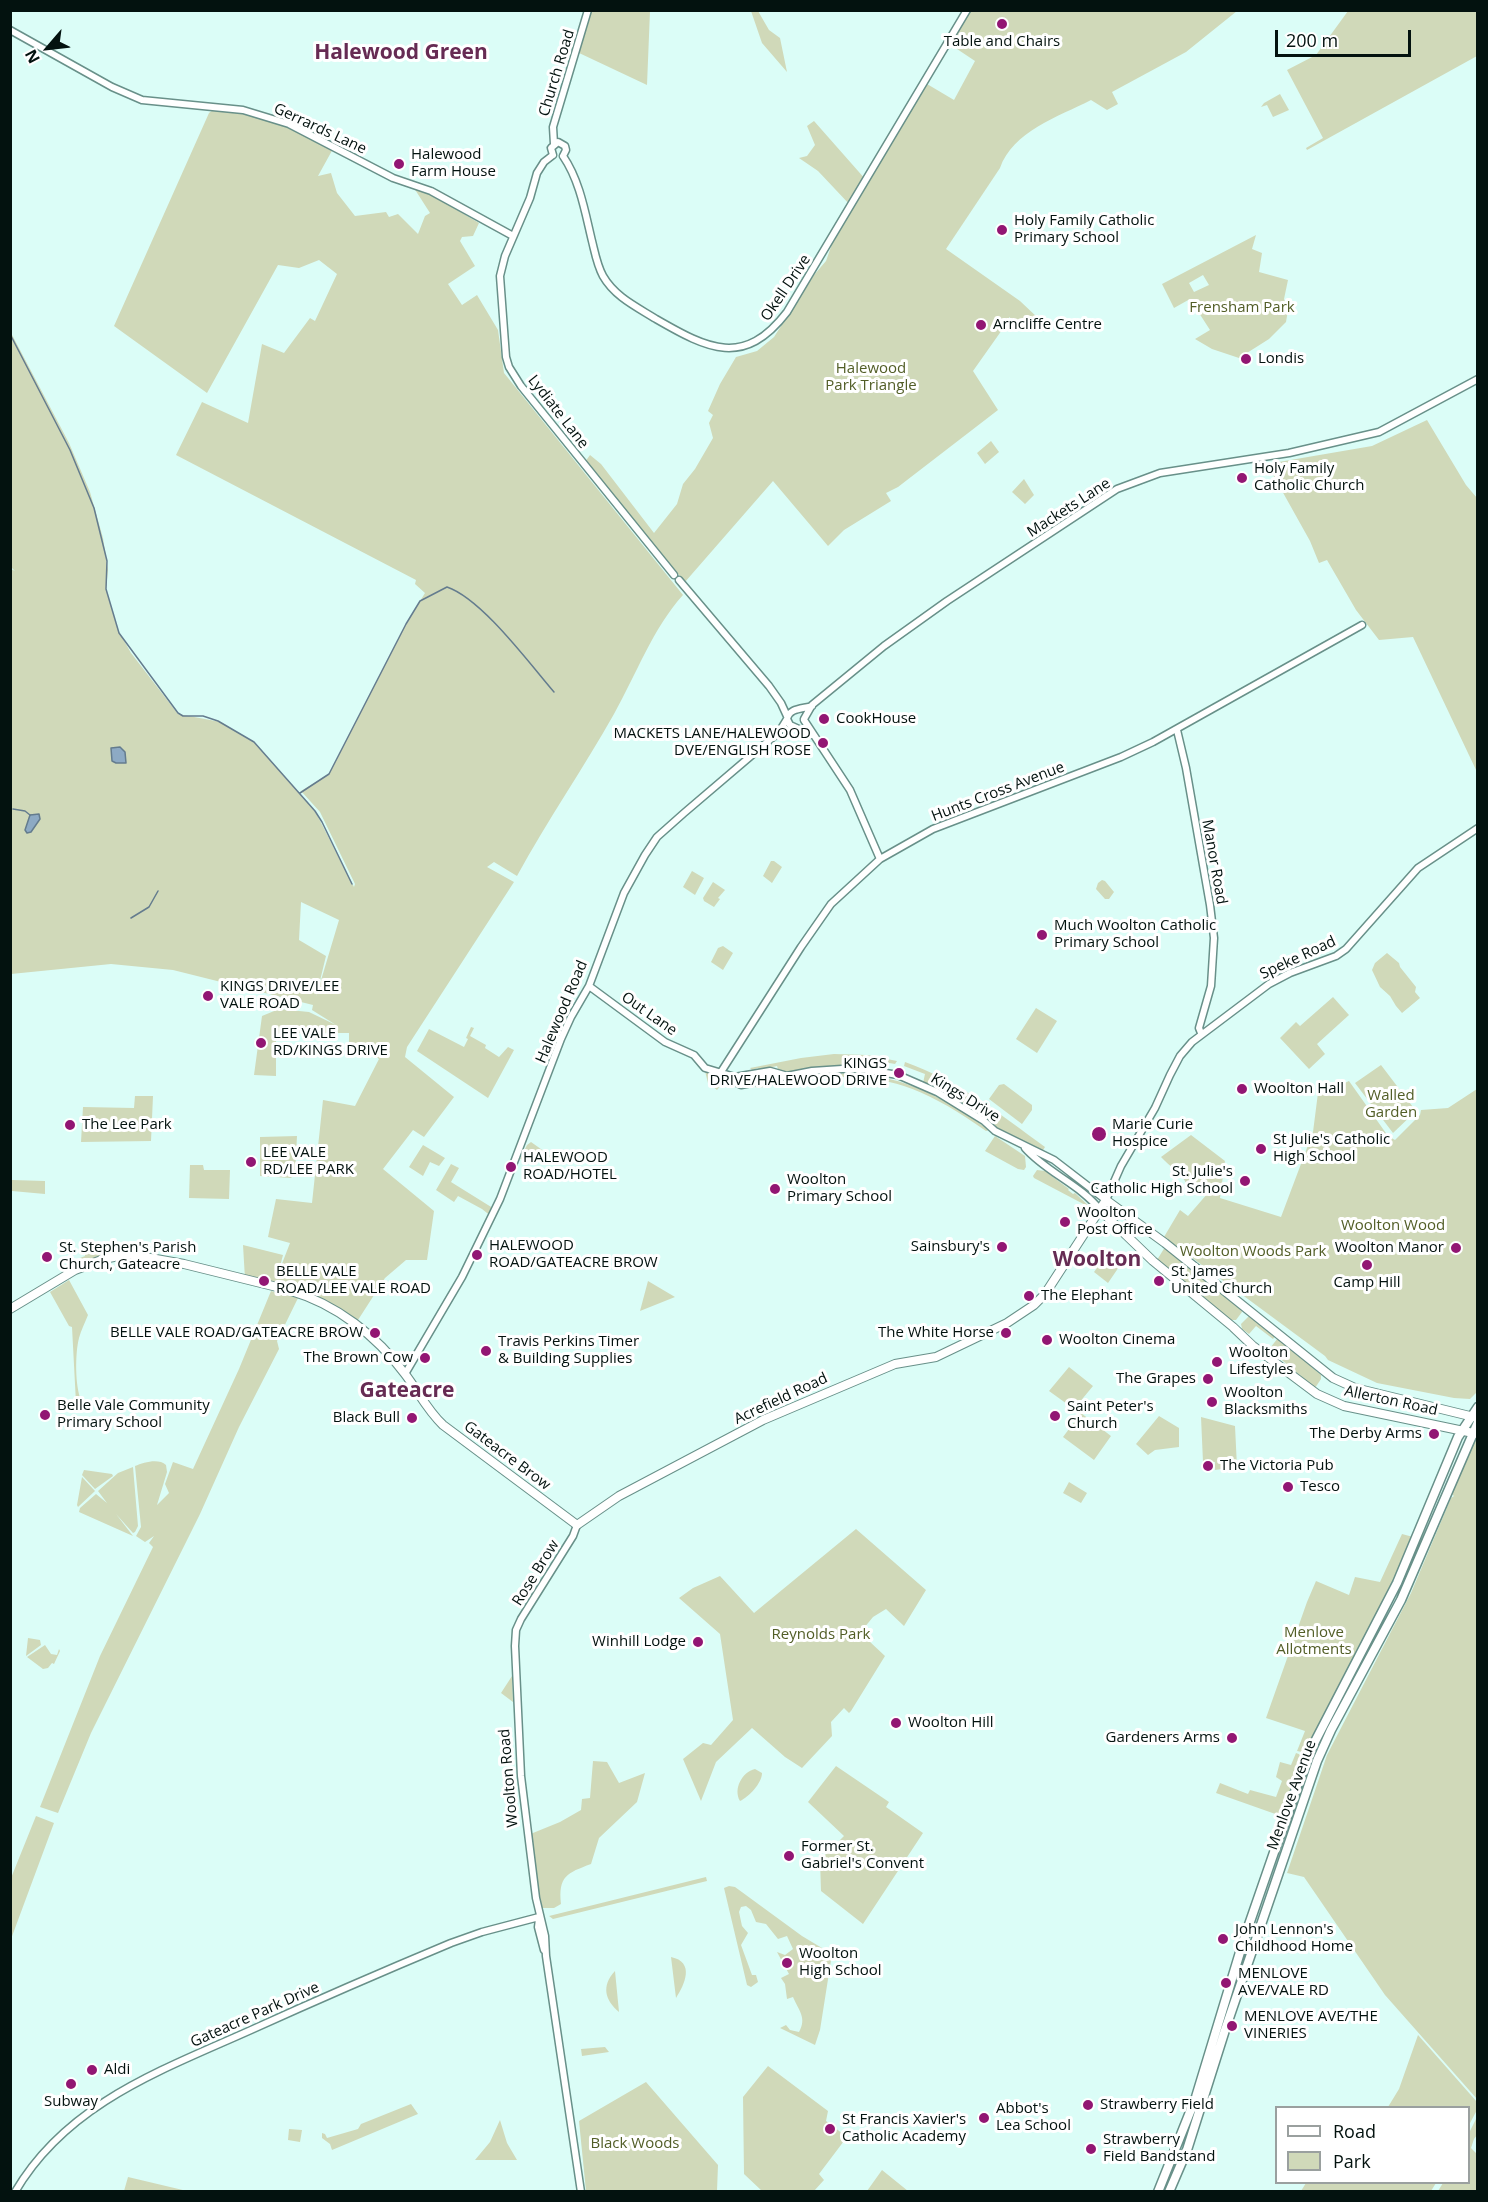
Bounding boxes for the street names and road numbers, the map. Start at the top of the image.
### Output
street label: Church Road [535,27,579,119]
street label: Gerrards Lane [271,100,369,158]
street label: Okell Drive [757,251,815,325]
street label: Lydiate Lane [524,372,592,452]
street label: Mackets Lane [1024,474,1114,542]
street label: Hunts Cross Avenue [929,758,1067,826]
street label: Manor Road [1198,818,1230,906]
street label: Speke Road [1257,933,1339,983]
street label: Halewood Road [532,958,592,1066]
street label: Out Lane [618,988,680,1040]
street label: Kings Drive [927,1070,1003,1126]
street label: Acrefield Road [731,1369,831,1429]
street label: Allerton Road [1343,1382,1439,1420]
street label: Gateacre Brow [460,1418,554,1494]
street label: Rose Brow [509,1537,563,1609]
street label: Woolton Road [496,1728,522,1828]
street label: Menlove Avenue [1264,1737,1320,1853]
street label: Gateacre Park Drive [188,1979,322,2051]

